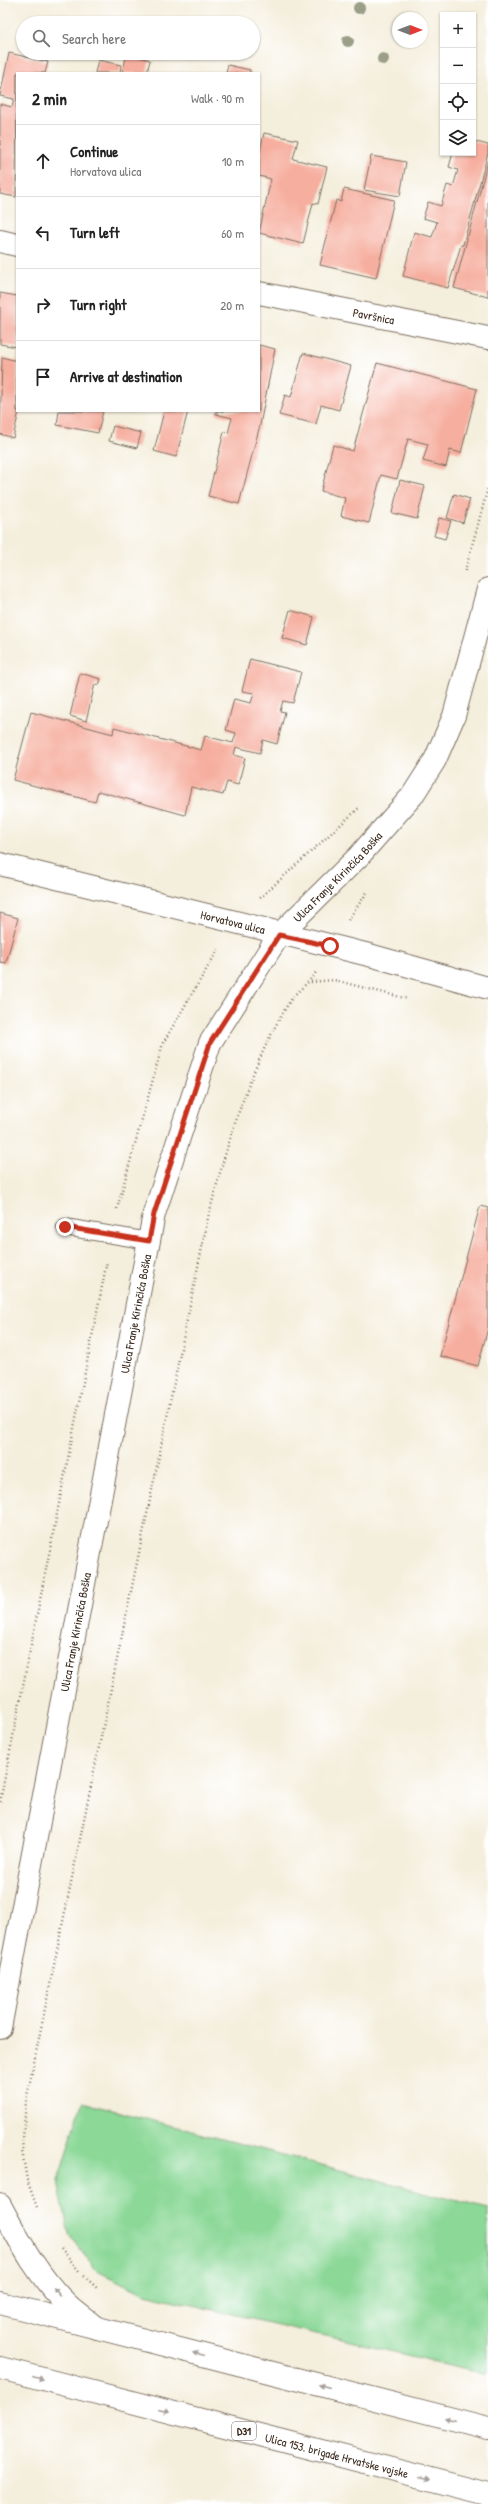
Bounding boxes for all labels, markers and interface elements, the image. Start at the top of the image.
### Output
north arrow [392,12,428,48]
map controls [440,12,476,156]
button: + [440,12,476,48]
search box [16,16,260,60]
icon: search [30,27,52,49]
text: Search here [62,28,126,49]
button: − [440,48,476,84]
button: locate [440,84,476,120]
text: 2 min [32,87,67,110]
text: Walk · 90 m [191,89,244,107]
button: layers [440,120,476,156]
text: Continue [70,141,118,162]
icon: ahead [32,150,54,172]
text: 10 m [222,152,244,170]
text: Horvatova ulica [70,162,141,180]
icon: left [32,222,54,244]
text: Turn left [70,222,120,243]
text: 60 m [221,224,244,242]
icon: right [32,294,54,316]
text: Turn right [70,294,126,315]
text: 20 m [220,296,244,314]
street label: Pavršnica [352,303,396,328]
icon: arrive [32,366,54,388]
text: Arrive at destination [70,366,182,387]
street label: Ulica Franje Kirinčića Boška [289,827,386,926]
street label: Horvatova ulica [199,905,267,938]
route start [321,937,339,955]
route end [56,1218,74,1236]
street label: Ulica Franje Kirinčića Boška [116,1252,155,1375]
street label: Ulica Franje Kirinčića Boška [55,1571,95,1693]
one-way arrow [52,2287,61,2298]
one-way arrow [192,2351,204,2357]
one-way arrow [32,2375,44,2381]
one-way arrow [318,2383,331,2389]
one-way arrow [157,2408,170,2414]
one-way arrow [444,2415,456,2421]
road number: D31 [232,2422,256,2440]
street label: Ulica 153. brigade Hrvatske vojske [263,2428,411,2482]
one-way arrow [419,2475,431,2481]

